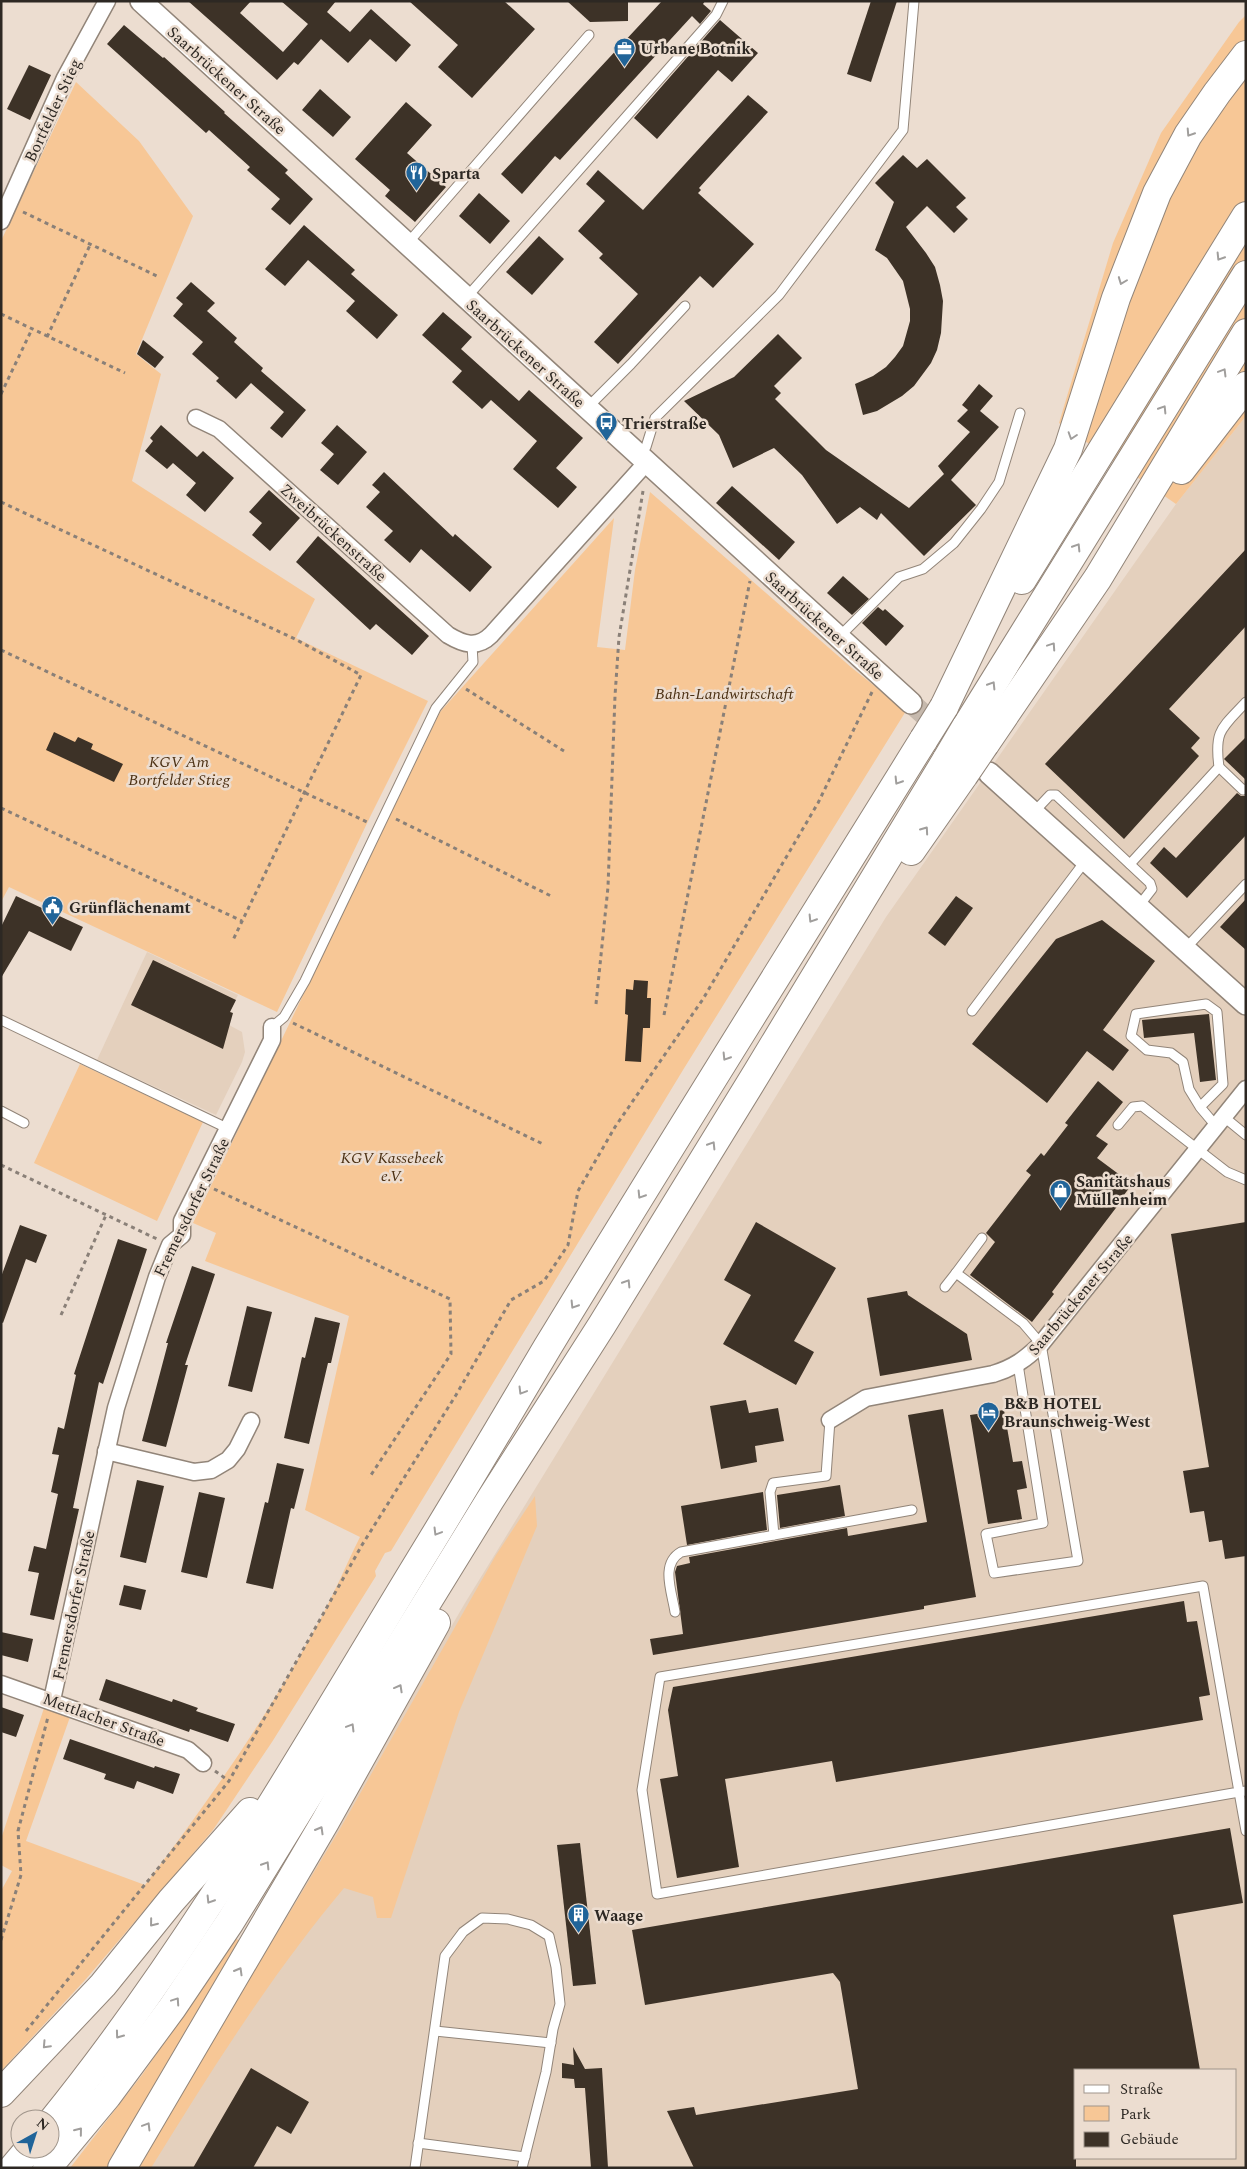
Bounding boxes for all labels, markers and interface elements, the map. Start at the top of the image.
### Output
street label: Saarbrückener Straße [162,21,291,141]
office icon: Urbane Botnik [612,36,636,67]
place label: Urbane Botnik [640,37,751,61]
street label: Bortfelder Stieg [18,55,87,166]
one-way arrow [1186,128,1196,137]
restaurant icon: Sparta [404,161,428,192]
place label: Sparta [432,162,481,186]
one-way arrow [1217,252,1227,261]
one-way arrow [1118,276,1128,285]
street label: Saarbrückener Straße [461,294,590,414]
one-way arrow [1216,368,1226,377]
one-way arrow [1157,405,1166,415]
bus stop icon: Trierstraße [594,411,618,442]
place label: Trierstraße [622,412,707,436]
one-way arrow [1068,431,1078,439]
street label: Zweibrückenstraße [274,478,392,587]
one-way arrow [1071,544,1081,553]
street label: Saarbrückener Straße [760,566,889,686]
one-way arrow [1046,642,1055,652]
park label: Bahn-Landwirtschaft [655,682,794,706]
one-way arrow [985,682,995,691]
park label: KGV Am Bortfelder Stieg [128,750,231,792]
one-way arrow [895,775,905,784]
one-way arrow [919,826,928,836]
public building icon: Grünflächenamt [41,895,65,926]
place label: Grünflächenamt [69,896,191,920]
one-way arrow [809,913,819,922]
one-way arrow [723,1051,733,1060]
street label: Fremersdorfer Straße [148,1134,236,1281]
one-way arrow [706,1141,716,1150]
park label: KGV Kassebeek e.V. [341,1146,444,1188]
place label: Sanitätshaus Müllenheim [1076,1170,1171,1212]
shop icon: Sanitätshaus Müllenheim [1048,1178,1072,1209]
one-way arrow [638,1190,648,1199]
street label: Saarbrückener Straße [1022,1228,1139,1361]
one-way arrow [621,1280,631,1289]
one-way arrow [571,1299,580,1308]
one-way arrow [518,1385,528,1394]
place label: B&B HOTEL Braunschweig-West [1004,1392,1150,1434]
hotel icon: B&B HOTEL Braunschweig-West [976,1400,1000,1431]
one-way arrow [434,1527,444,1536]
street label: Fremersdorfer Straße [46,1528,102,1682]
one-way arrow [393,1685,403,1694]
street label: Mettlacher Straße [39,1687,168,1753]
one-way arrow [345,1724,355,1733]
one-way arrow [314,1827,324,1836]
one-way arrow [260,1862,269,1871]
one-way arrow [207,1895,217,1904]
building icon: Waage [566,1903,590,1934]
place label: Waage [594,1904,643,1928]
one-way arrow [150,1917,159,1926]
one-way arrow [233,1967,243,1976]
one-way arrow [170,1997,180,2006]
one-way arrow [116,2029,125,2038]
one-way arrow [43,2039,52,2048]
legend [1074,2069,1237,2159]
text: Straße [1120,2078,1163,2101]
text: Park [1120,2103,1151,2126]
north arrow [10,2109,60,2159]
text: N [32,2113,54,2136]
one-way arrow [141,2122,151,2131]
one-way arrow [73,2128,81,2137]
text: Gebäude [1120,2128,1179,2151]

